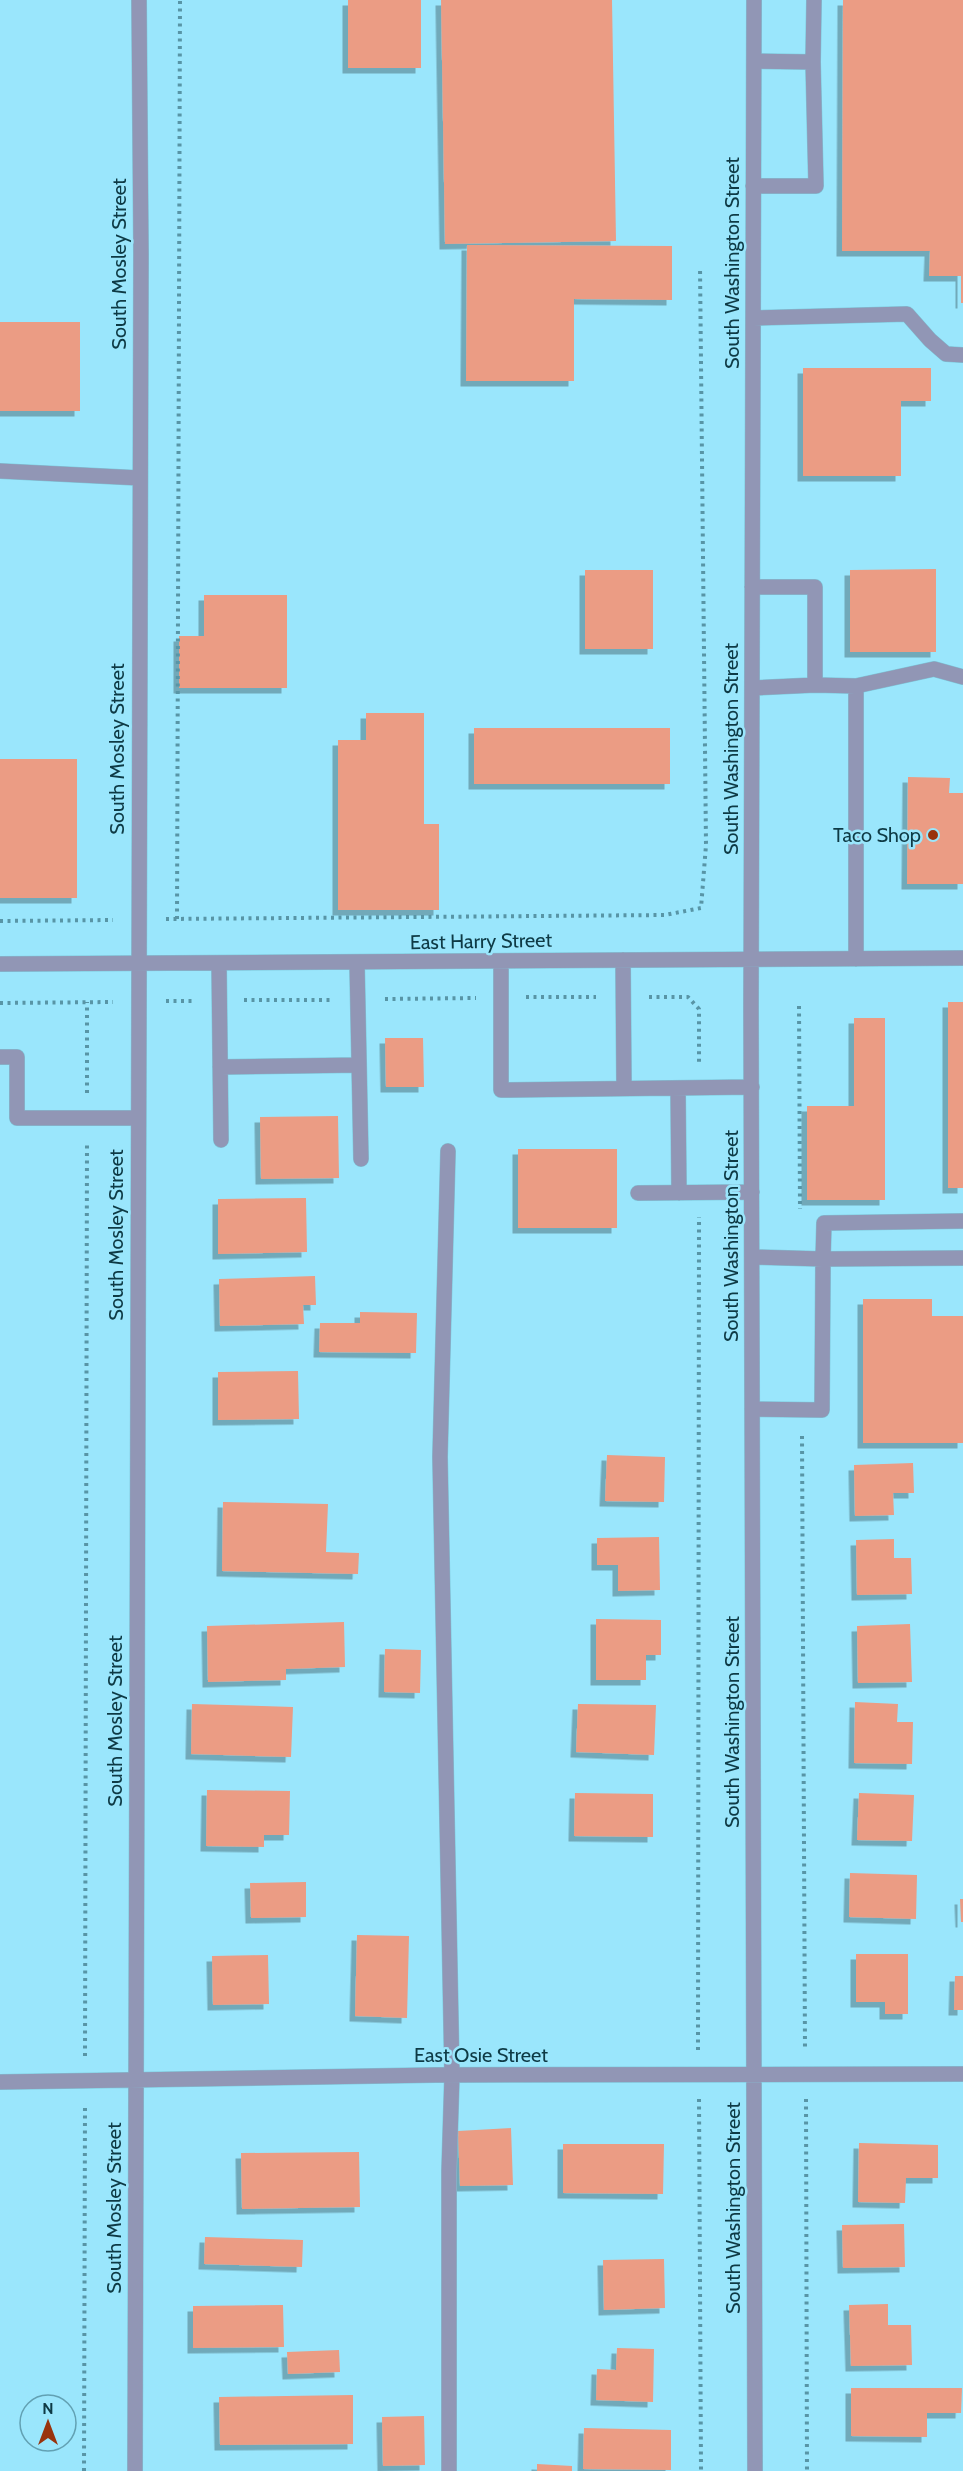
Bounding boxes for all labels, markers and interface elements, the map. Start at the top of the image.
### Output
street label: South Washington Street [720,157,744,369]
street label: South Mosley Street [107,178,131,350]
street label: South Washington Street [719,643,743,855]
street label: South Mosley Street [105,663,129,835]
place label: Taco Shop [833,823,921,847]
marker: Taco Shop [926,828,940,842]
street label: East Harry Street [410,928,553,954]
street label: South Washington Street [719,1130,743,1342]
street label: South Mosley Street [104,1149,128,1321]
street label: South Washington Street [720,1616,744,1828]
street label: South Mosley Street [103,1635,127,1807]
street label: East Osie Street [414,2043,548,2067]
street label: South Washington Street [721,2102,745,2314]
street label: South Mosley Street [102,2122,126,2294]
north arrow [18,2393,78,2453]
text: N [42,2399,54,2418]

